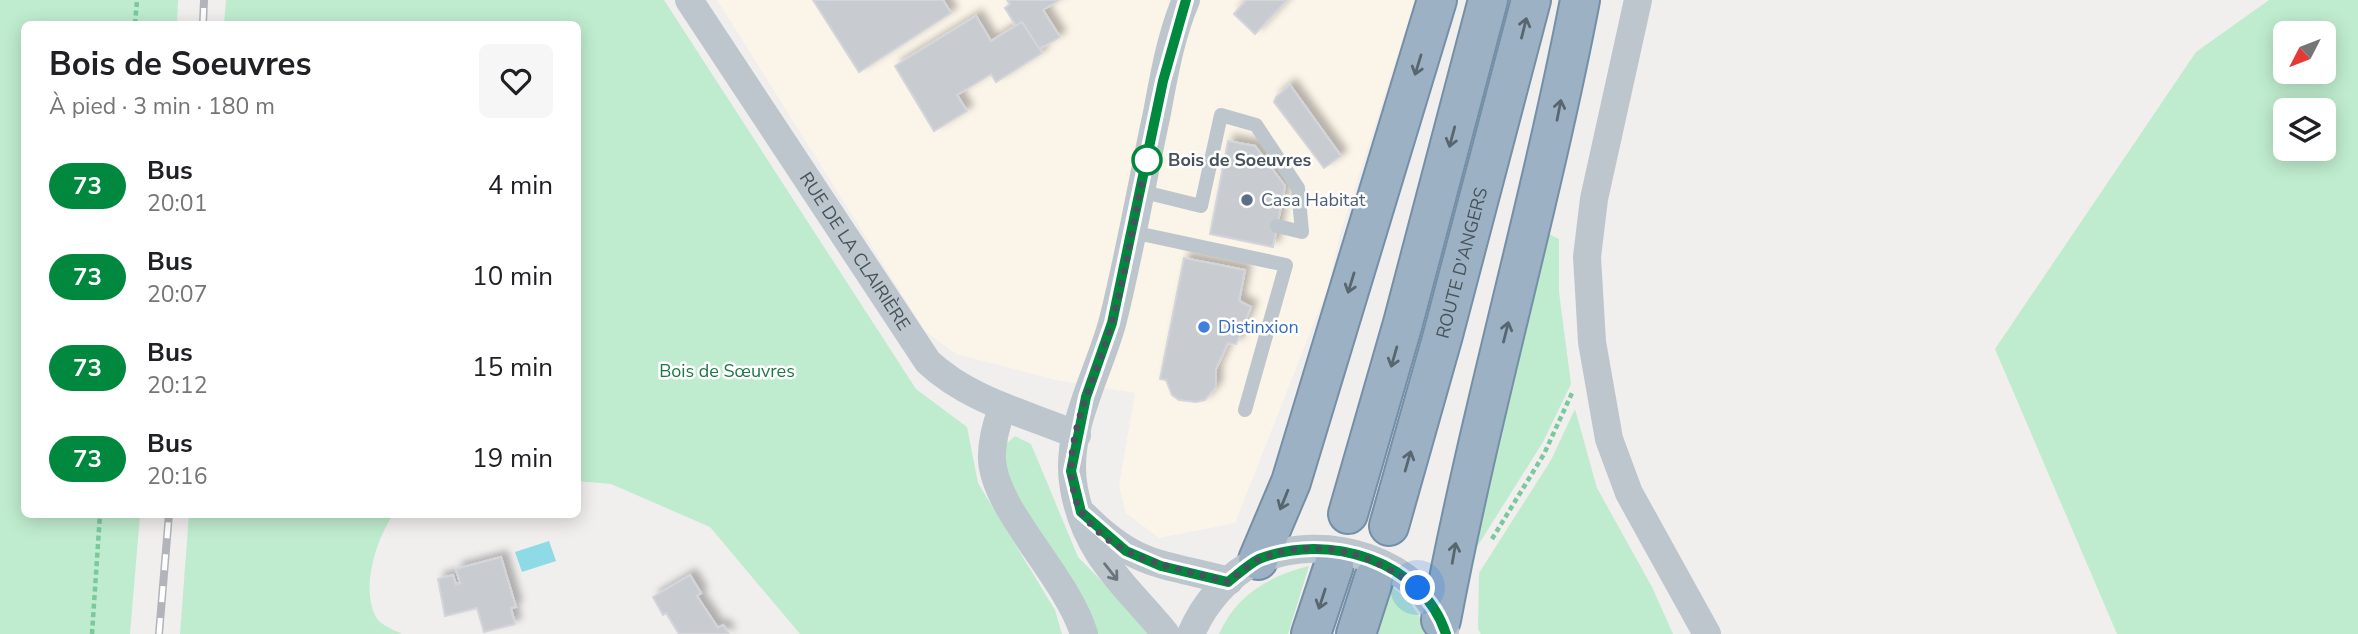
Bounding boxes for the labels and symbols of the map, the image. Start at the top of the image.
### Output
one-way arrow [1518,17,1531,40]
north arrow [2273,21,2336,84]
one-way arrow [1410,54,1423,76]
one-way arrow [1552,100,1566,122]
one-way arrow [1445,125,1458,148]
marker: Bois de Soeuvres [1132,145,1162,175]
place label: Bois de Soeuvres [1168,148,1311,172]
street label: RUE DE LA CLAIRIÈRE [794,167,916,335]
street label: ROUTE D'ANGERS [1431,185,1493,341]
place label: Casa Habitat [1261,188,1366,212]
marker: Casa Habitat [1239,192,1255,208]
one-way arrow [1344,272,1357,294]
place label: Distinxion [1218,315,1299,339]
marker: Distinxion [1196,319,1212,335]
one-way arrow [1500,321,1513,344]
one-way arrow [1386,346,1399,368]
park label: Bois de Sœuvres [659,359,795,383]
one-way arrow [1402,450,1415,472]
one-way arrow [1276,489,1289,511]
one-way arrow [1447,542,1461,565]
one-way arrow [1103,563,1119,581]
your location [1400,570,1435,605]
one-way arrow [1315,588,1327,610]

